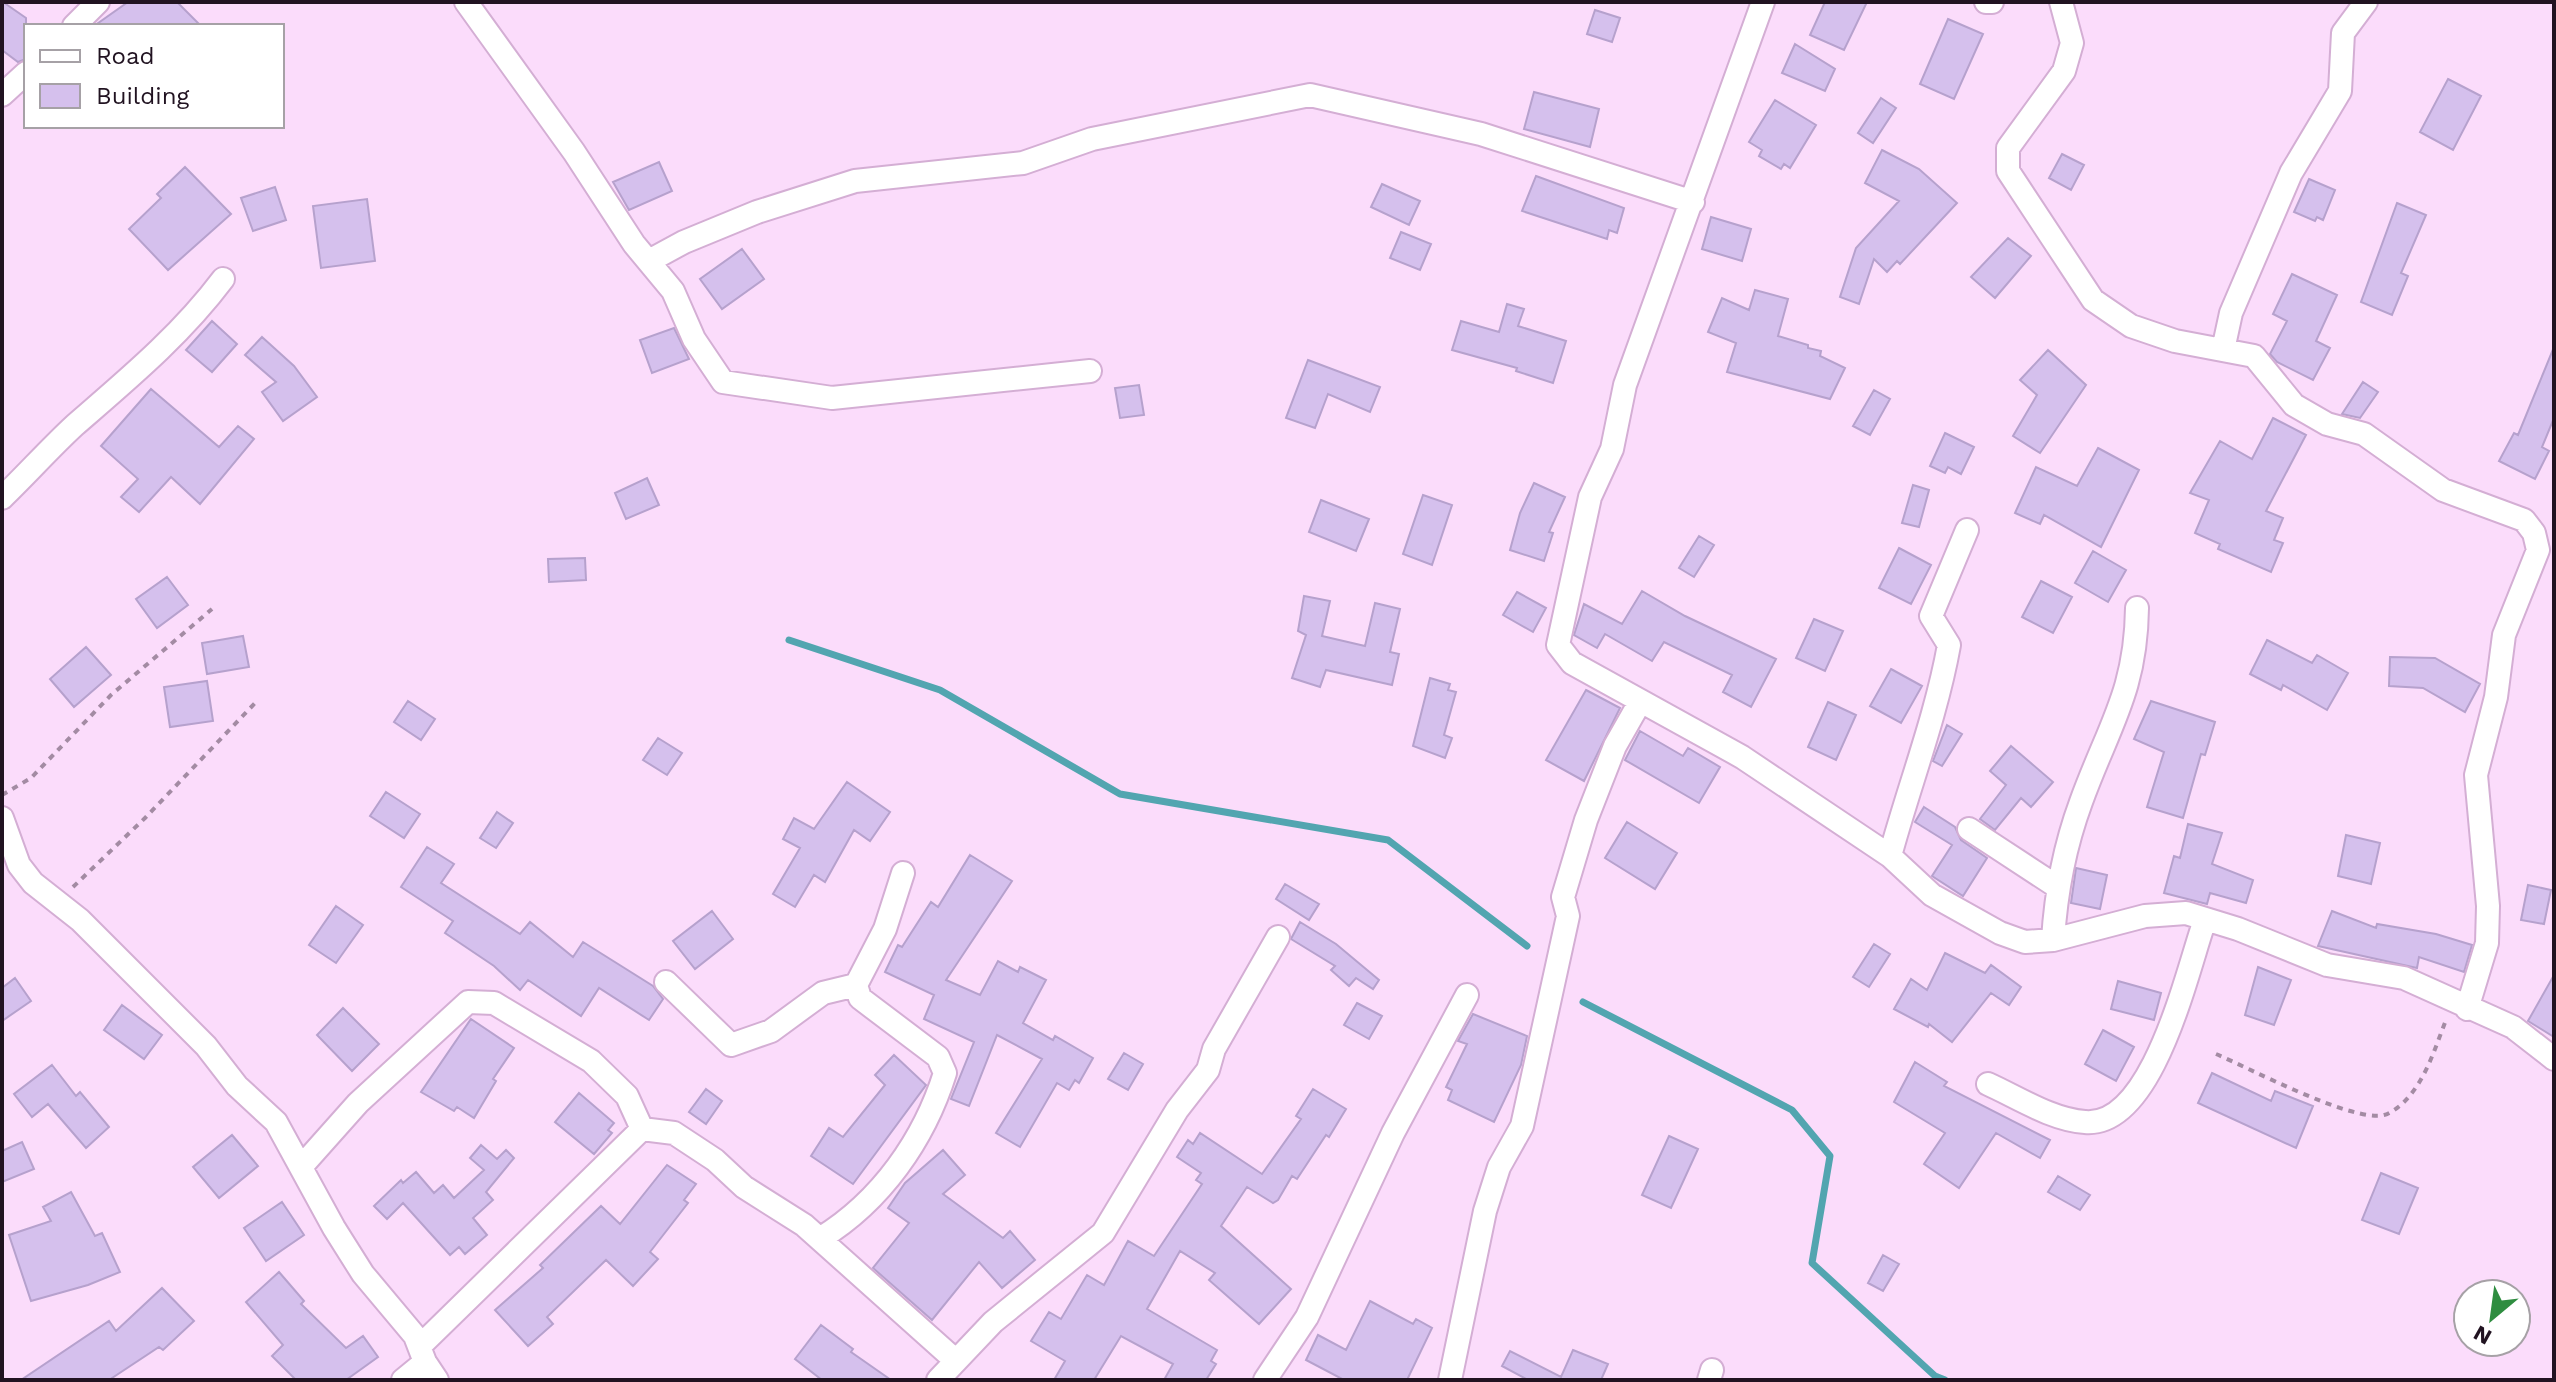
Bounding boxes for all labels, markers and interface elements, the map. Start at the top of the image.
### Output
legend [24,24,284,128]
text: Road [96,42,155,70]
text: Building [96,82,189,110]
north arrow [2452,1278,2532,1358]
text: N [2469,1320,2496,1350]

